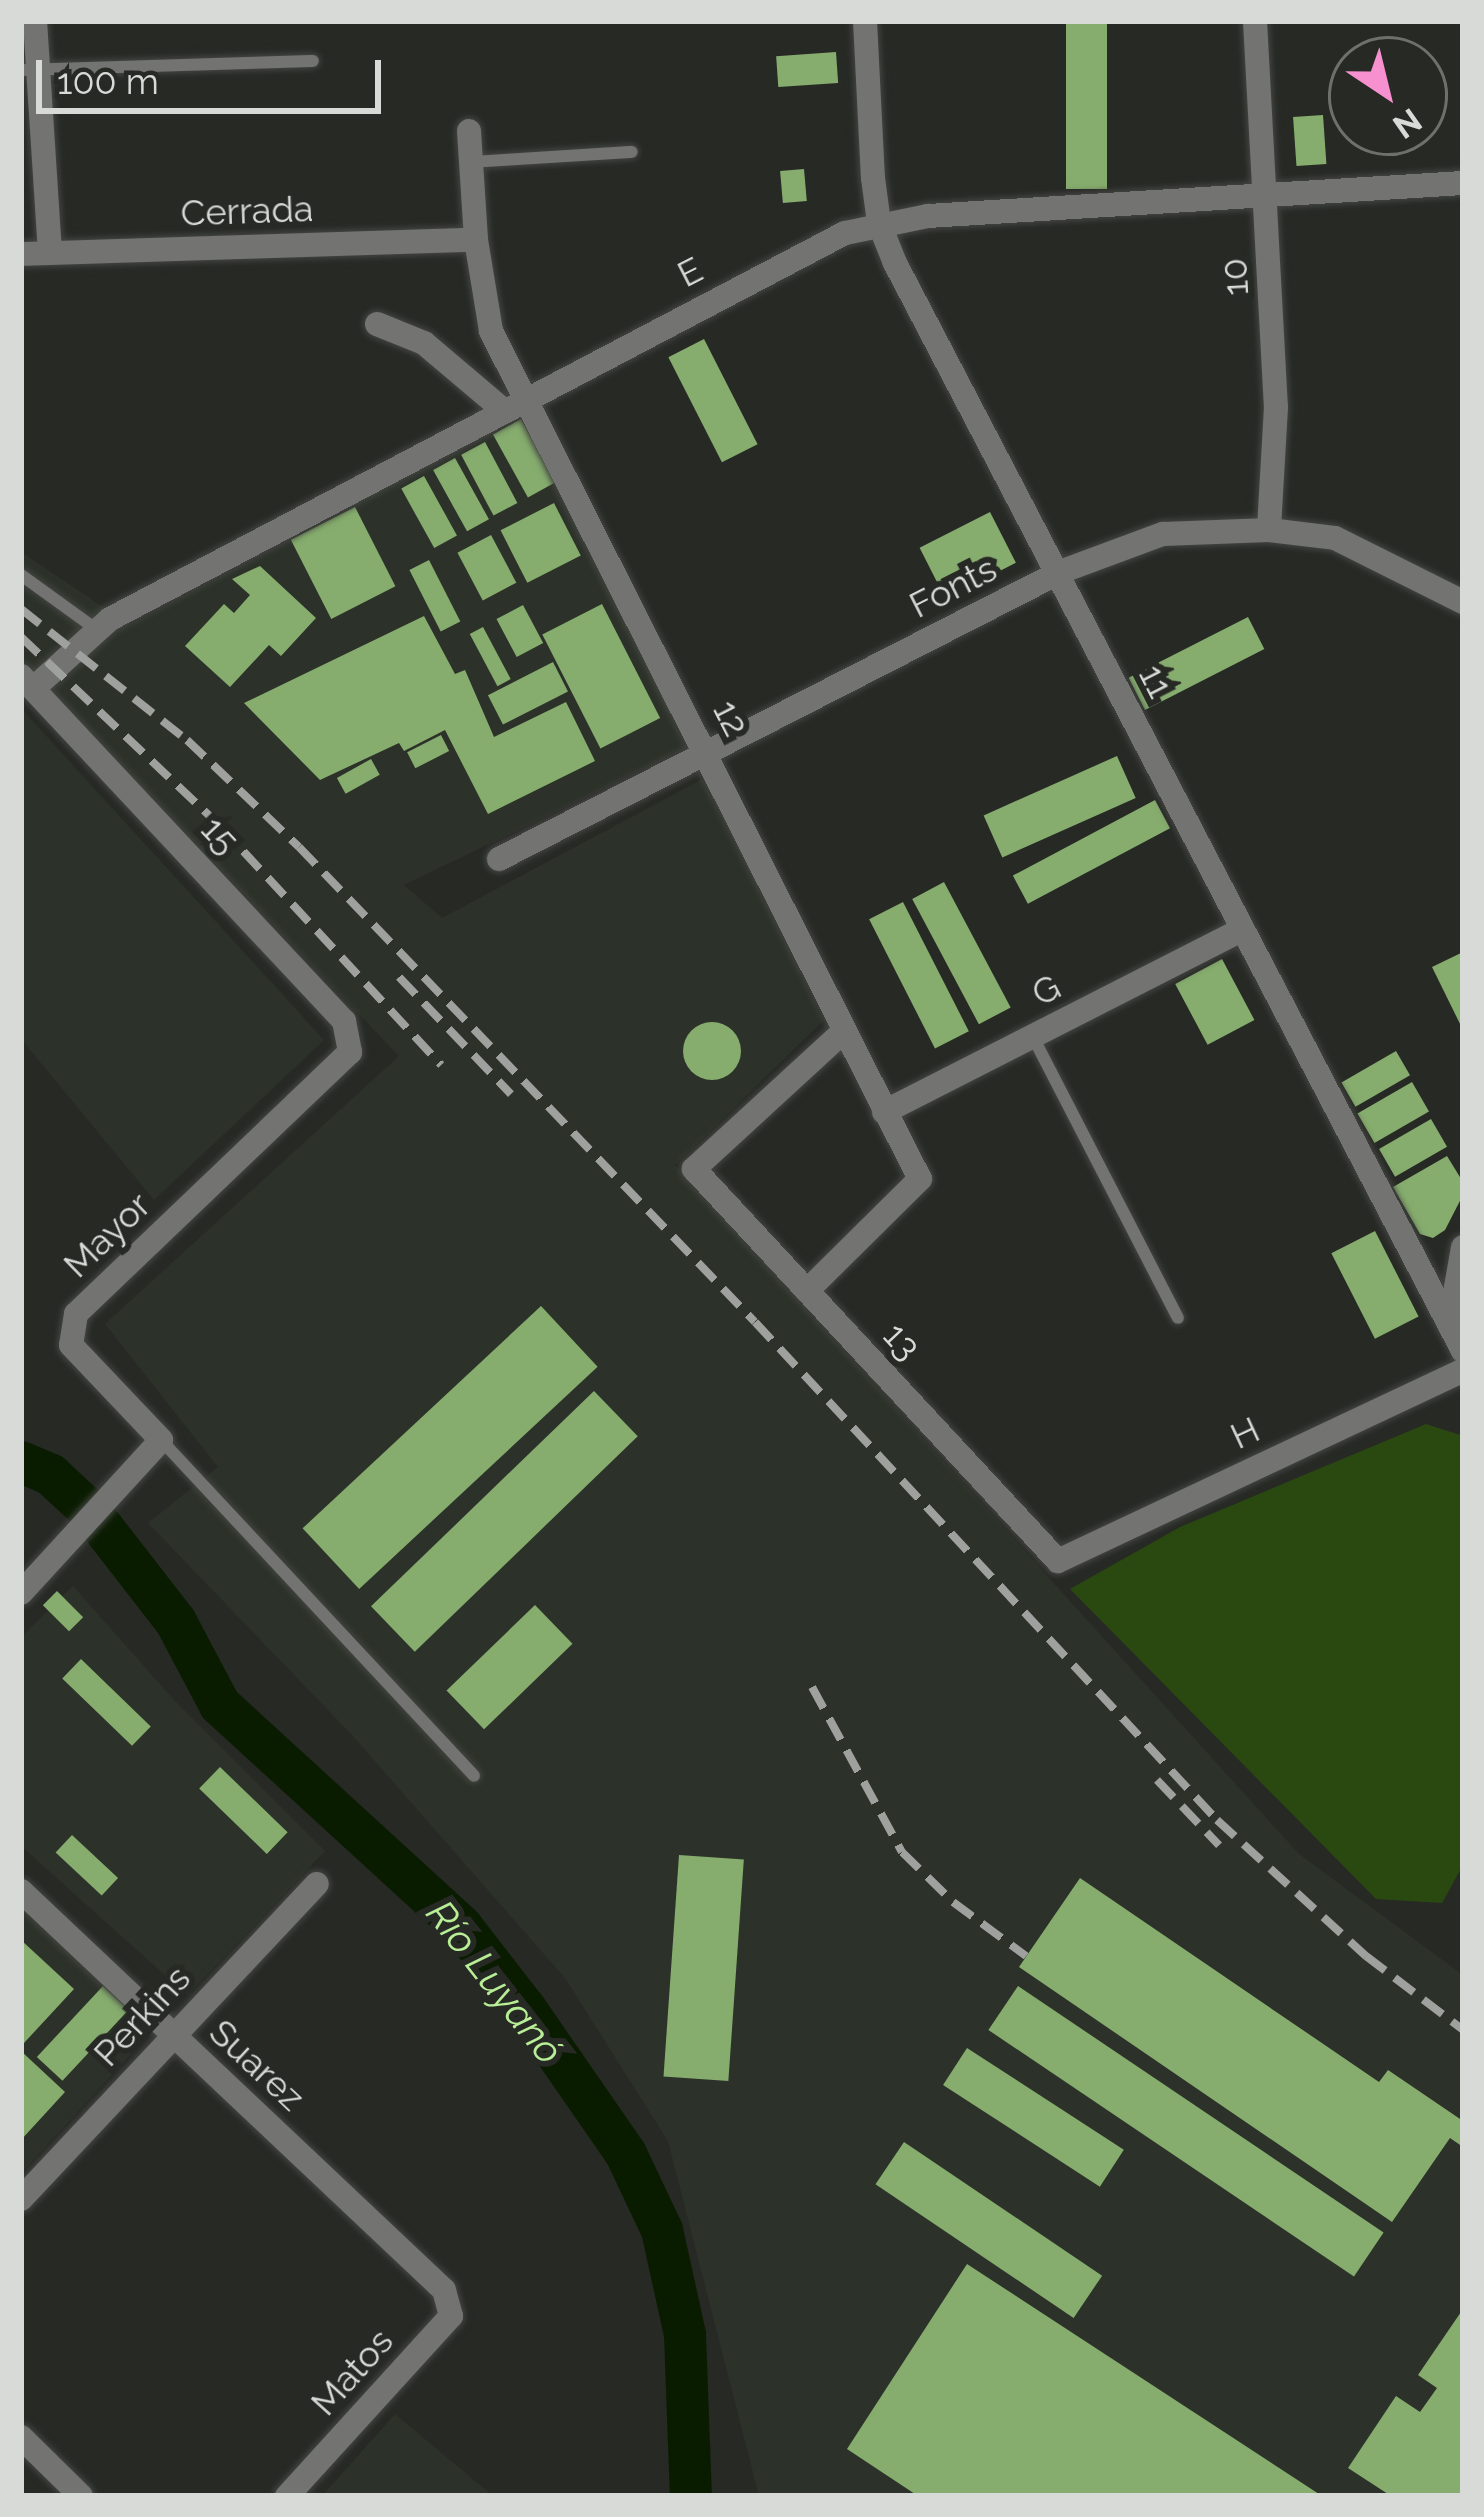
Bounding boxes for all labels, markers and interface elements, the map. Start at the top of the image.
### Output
scale bar [42,36,387,110]
north arrow [1328,36,1448,156]
text: 100 m [57,60,159,102]
text: N [1386,100,1429,147]
street label: Cerrada [180,187,314,235]
street label: E [670,248,710,296]
street label: 10 [1212,257,1258,297]
street label: Fonts [902,547,1004,627]
street label: 11 [1130,657,1182,705]
street label: 12 [704,693,758,743]
street label: 15 [192,807,248,863]
street label: G [1025,965,1067,1015]
street label: Mayor [55,1184,159,1286]
street label: 13 [874,1314,930,1368]
street label: H [1224,1408,1266,1458]
water label: Río Luyanó [417,1891,573,2073]
street label: Perkins [85,1957,199,2075]
street label: Suarez [201,2010,313,2120]
street label: Matos [302,2320,402,2424]

